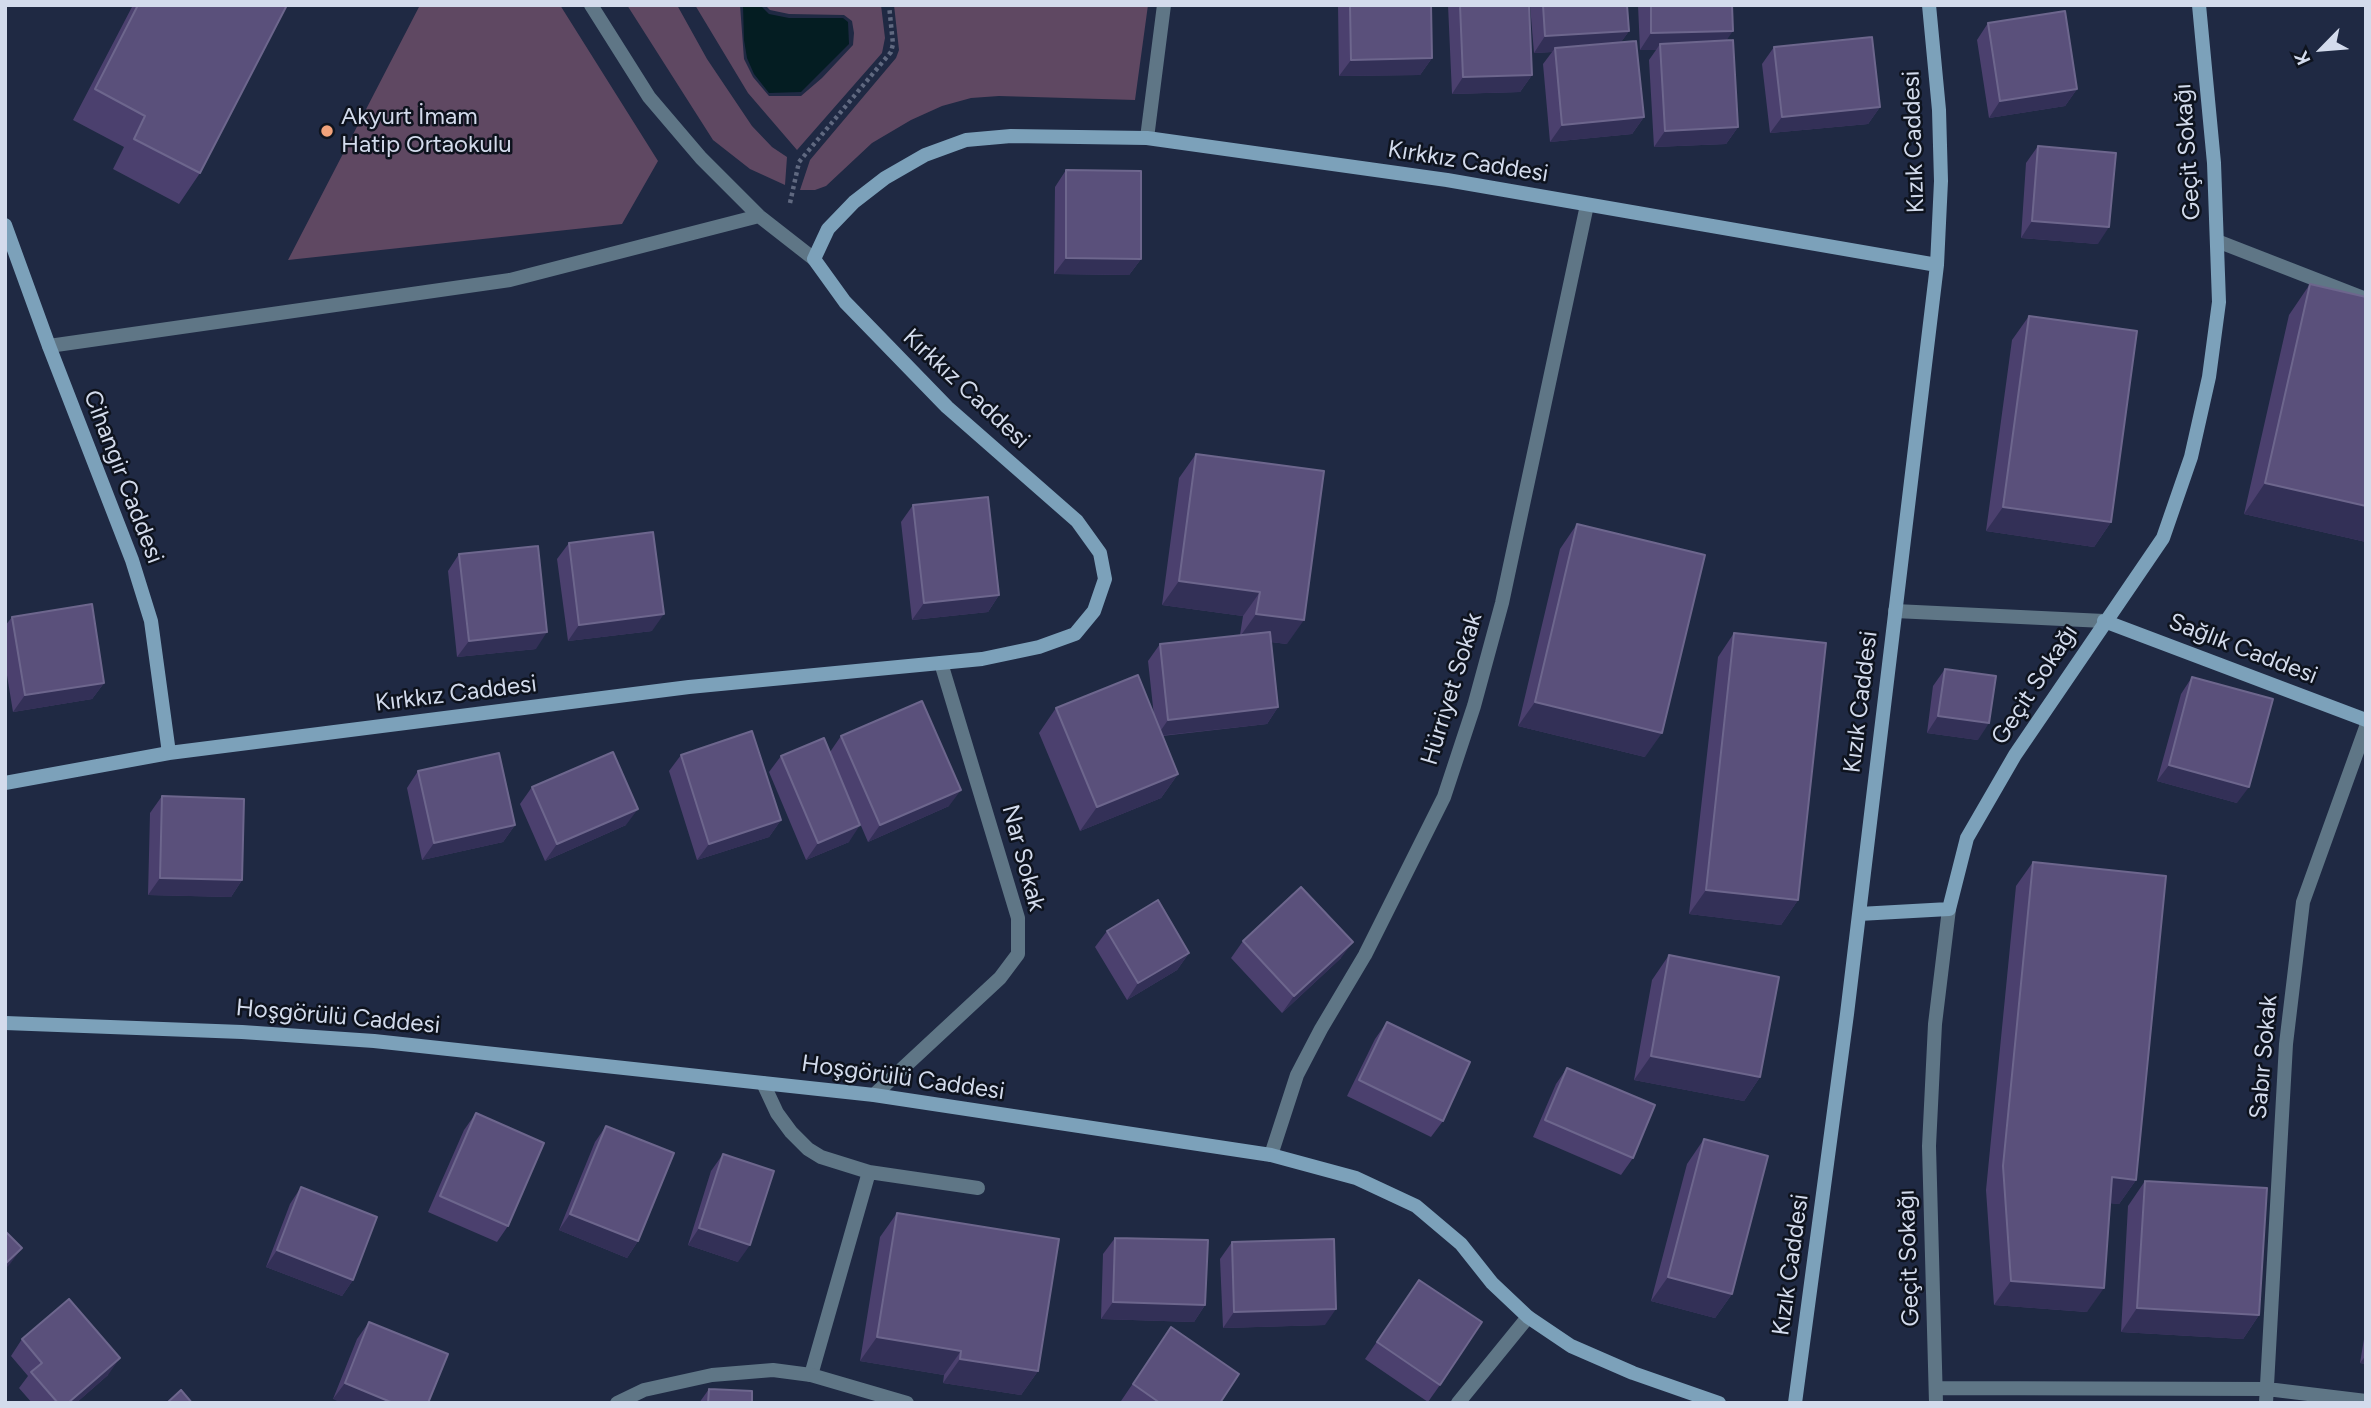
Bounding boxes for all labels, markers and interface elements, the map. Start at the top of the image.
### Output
north arrow [2287,14,2357,84]
text: K [2289,47,2316,69]
street label: Kızık Caddesi [1897,70,1931,214]
street label: Geçit Sokağı [2169,83,2207,221]
place label: Akyurt İmam Hatip Ortaokulu [341,103,512,159]
marker: Akyurt İmam Hatip Ortaokulu [319,123,335,139]
street label: Kırkkız Caddesi [1386,135,1550,189]
street label: Kırkkız Caddesi [897,323,1035,455]
street label: Cihangir Caddesi [77,386,169,568]
street label: Sağlık Caddesi [2165,607,2321,691]
street label: Hürriyet Sokak [1415,609,1489,769]
street label: Geçit Sokağı [1986,620,2084,750]
street label: Kızık Caddesi [1838,629,1884,775]
street label: Kırkkız Caddesi [374,670,538,718]
street label: Nar Sokak [995,802,1051,914]
street label: Hoşgörülü Caddesi [235,994,441,1040]
street label: Sabır Sokak [2244,994,2284,1120]
street label: Hoşgörülü Caddesi [800,1049,1006,1107]
street label: Geçit Sokağı [1892,1189,1926,1327]
street label: Kızık Caddesi [1767,1192,1815,1338]

